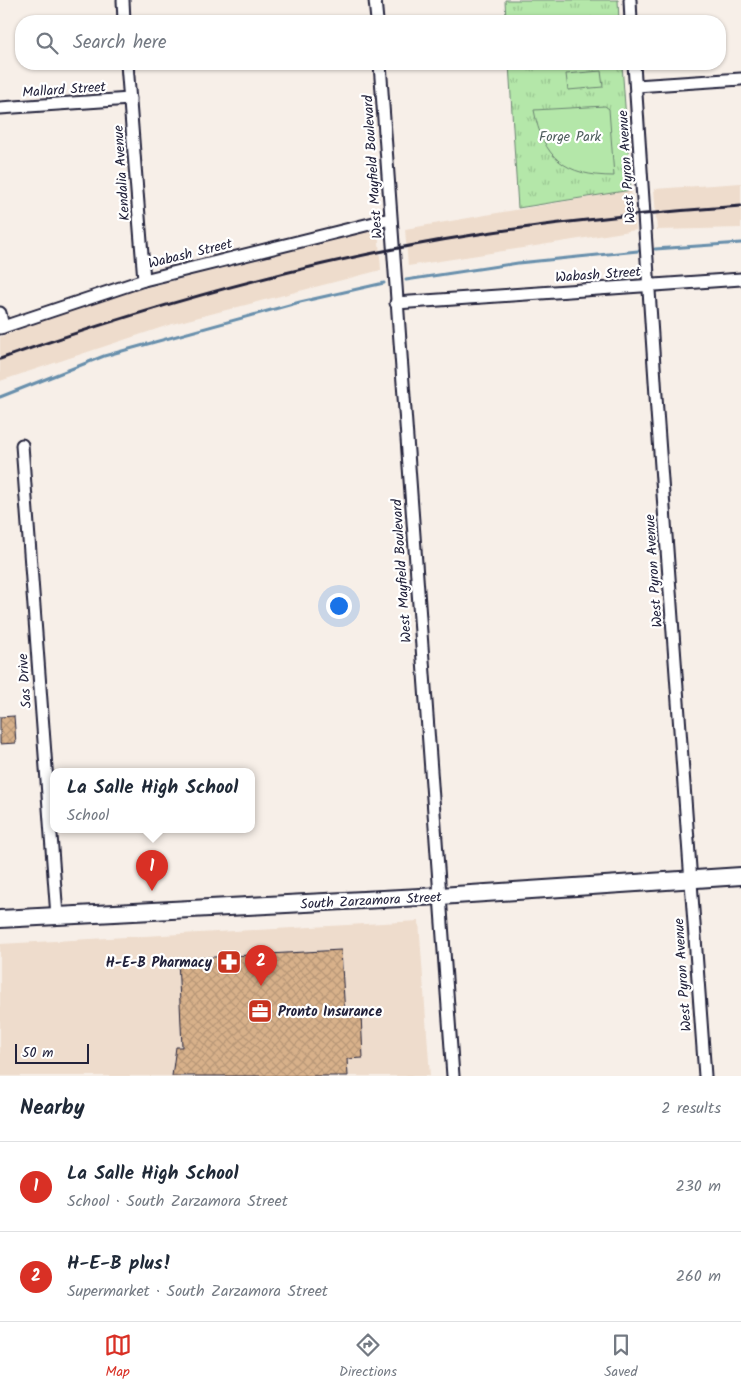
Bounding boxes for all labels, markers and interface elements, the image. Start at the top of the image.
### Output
search box [15,15,726,70]
text: Search here [73,28,167,58]
icon: search [33,29,61,57]
street label: Mallard Street [22,76,107,104]
street label: West Mayfield Boulevard [357,93,389,240]
street label: West Pyron Avenue [612,109,642,224]
street label: Kendalia Avenue [108,124,136,221]
park label: Forge Park [539,126,602,148]
street label: Wabash Street [146,233,235,275]
street label: Wabash Street [554,261,642,289]
street label: West Mayfield Boulevard [386,497,418,644]
street label: West Pyron Avenue [639,513,669,628]
your location [326,593,352,619]
street label: Sas Drive [12,652,38,709]
popup [50,768,255,833]
text: La Salle High School [67,773,238,803]
text: School [67,803,109,828]
pin: 1 [136,850,168,891]
street label: South Zarzamora Street [300,886,443,916]
street label: West Pyron Avenue [668,917,698,1032]
pin: 2 [245,945,277,986]
pharmacy icon: H-E-B Pharmacy [216,949,242,975]
place label: H-E-B Pharmacy [106,952,213,974]
office icon: Pronto Insurance [247,998,273,1024]
place label: Pronto Insurance [278,1001,382,1023]
scale bar [15,1041,89,1064]
text: 50 m [22,1042,53,1064]
text: Nearby [20,1092,85,1125]
text: 2 results [661,1096,721,1121]
text: La Salle High School [67,1159,239,1189]
text: 1 [34,1174,38,1199]
text: 230 m [675,1174,721,1199]
text: School · South Zarzamora Street [67,1189,288,1214]
text: H-E-B plus! [67,1249,172,1279]
text: 2 [31,1264,41,1289]
text: 260 m [676,1264,721,1289]
text: Supermarket · South Zarzamora Street [67,1279,328,1304]
tab: Map [104,1331,132,1383]
tab: Directions [339,1331,397,1383]
tab: Saved [604,1331,637,1383]

